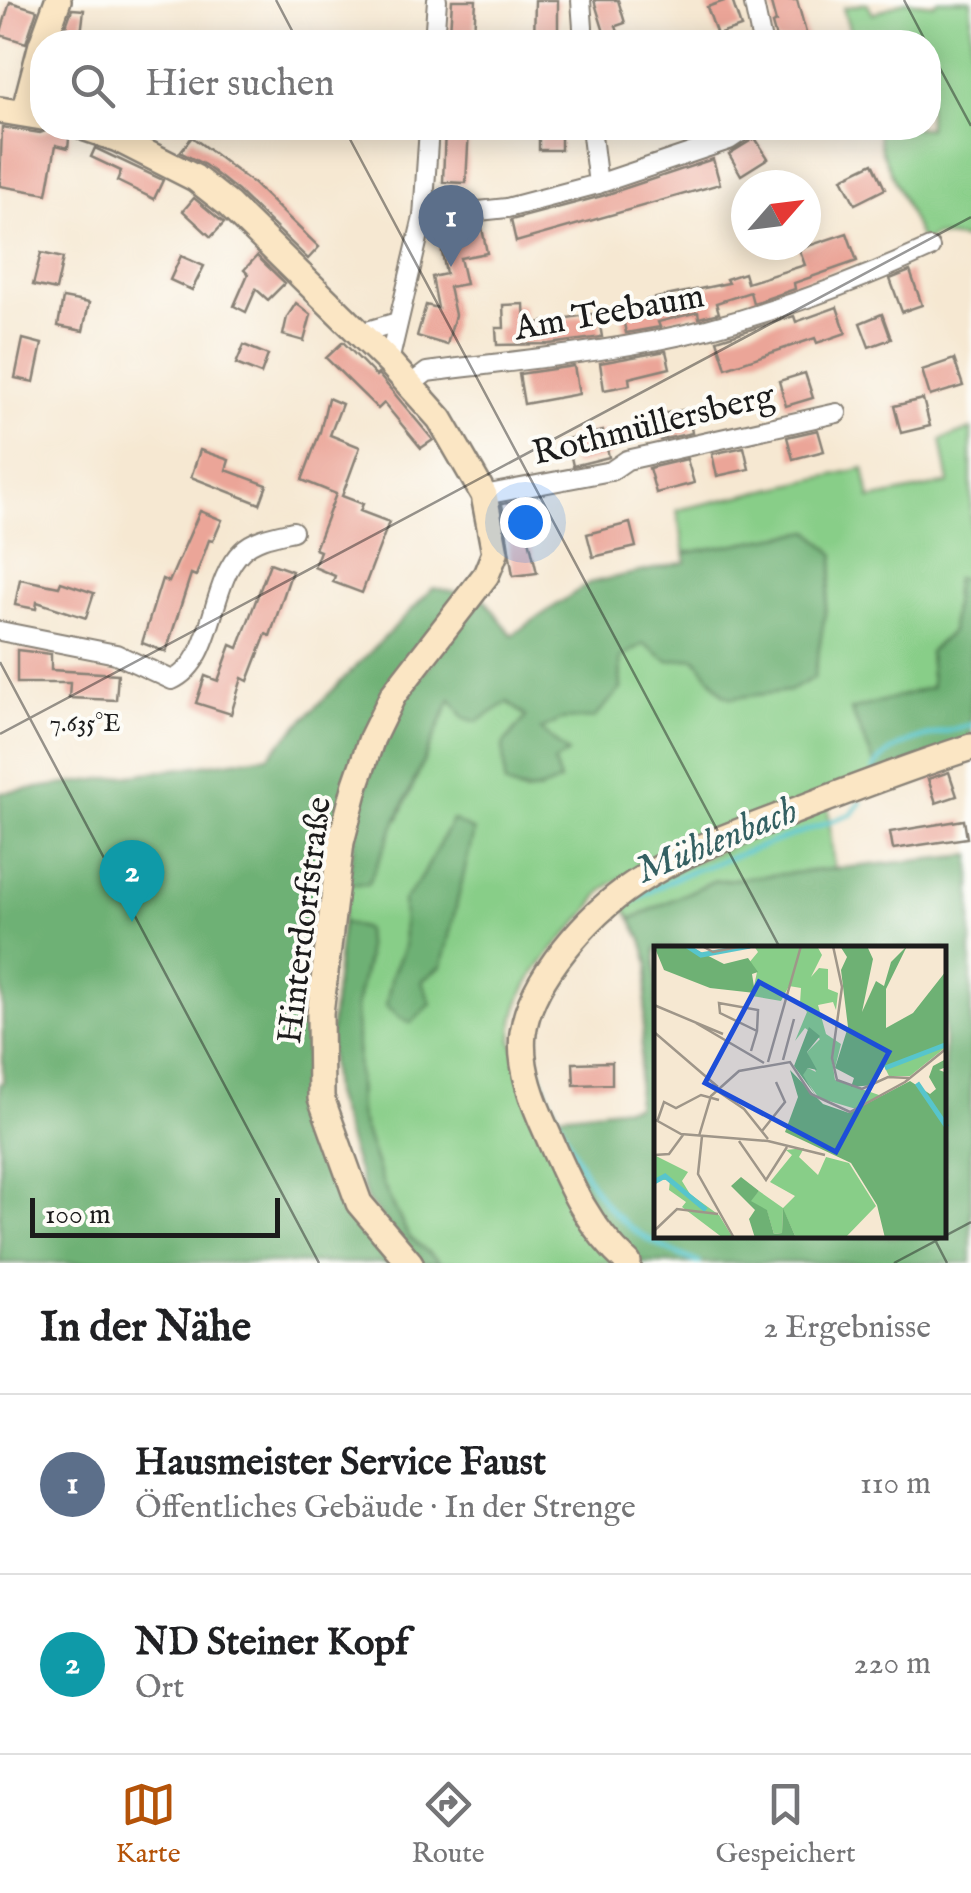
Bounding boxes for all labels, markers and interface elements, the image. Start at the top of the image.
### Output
search box [30,30,941,140]
icon: search [65,58,120,113]
text: Hier suchen [145,61,335,109]
north arrow [731,170,821,260]
pin: 1 [418,184,484,267]
street label: Am Teebaum [510,275,708,352]
street label: Rothmüllersberg [528,373,780,477]
your location [500,497,551,548]
text: 7.635°E [49,708,121,740]
water label: Mühlenbach [629,788,805,896]
street label: Hinterdorfstraße [268,794,343,1046]
pin: 2 [100,840,164,922]
inset map [654,946,946,1238]
scale bar [30,1193,280,1238]
text: 100 m [45,1198,111,1233]
text: In der Nähe [40,1302,251,1355]
text: 2 Ergebnisse [763,1308,931,1349]
text: Hausmeister Service Faust [135,1440,546,1488]
text: 1 [67,1464,78,1505]
text: 110 m [860,1464,931,1505]
text: Öffentliches Gebäude · In der Strenge [135,1488,636,1529]
text: ND Steiner Kopf [135,1620,409,1668]
text: 2 [65,1644,80,1685]
text: 220 m [854,1644,931,1685]
text: Ort [135,1668,184,1709]
tab: Karte [115,1777,181,1872]
tab: Route [412,1777,485,1872]
tab: Gespeichert [716,1777,856,1872]

